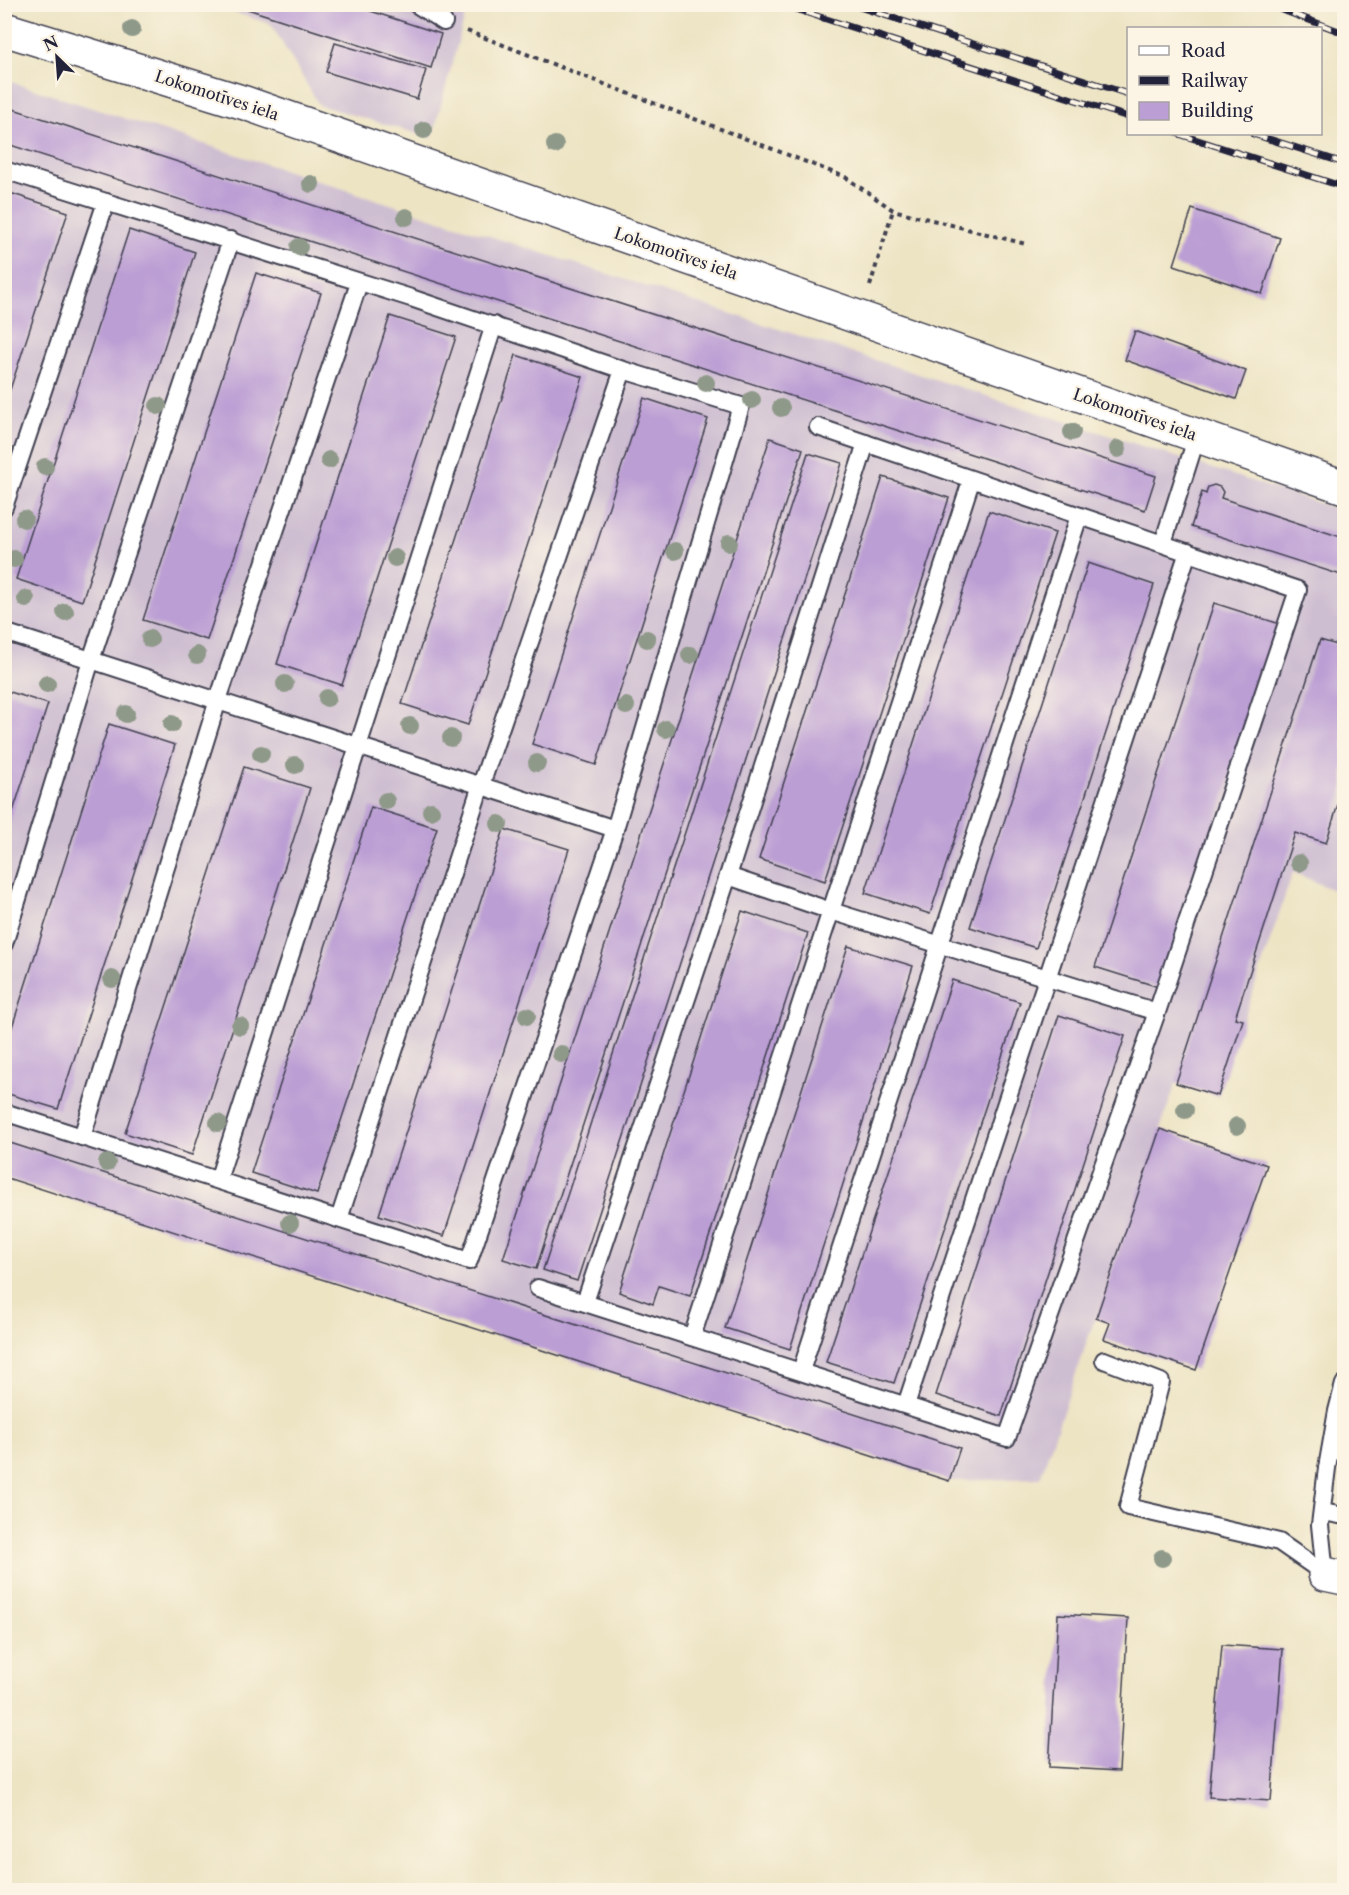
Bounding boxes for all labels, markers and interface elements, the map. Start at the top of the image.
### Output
north arrow [27,27,87,87]
legend [1127,27,1322,135]
text: N [40,31,61,55]
text: Road [1181,40,1226,62]
street label: Lokomotīves iela [152,66,282,125]
text: Railway [1181,70,1249,92]
text: Building [1181,100,1253,122]
street label: Lokomotīves iela [612,223,741,284]
street label: Lokomotīves iela [1071,384,1200,445]

